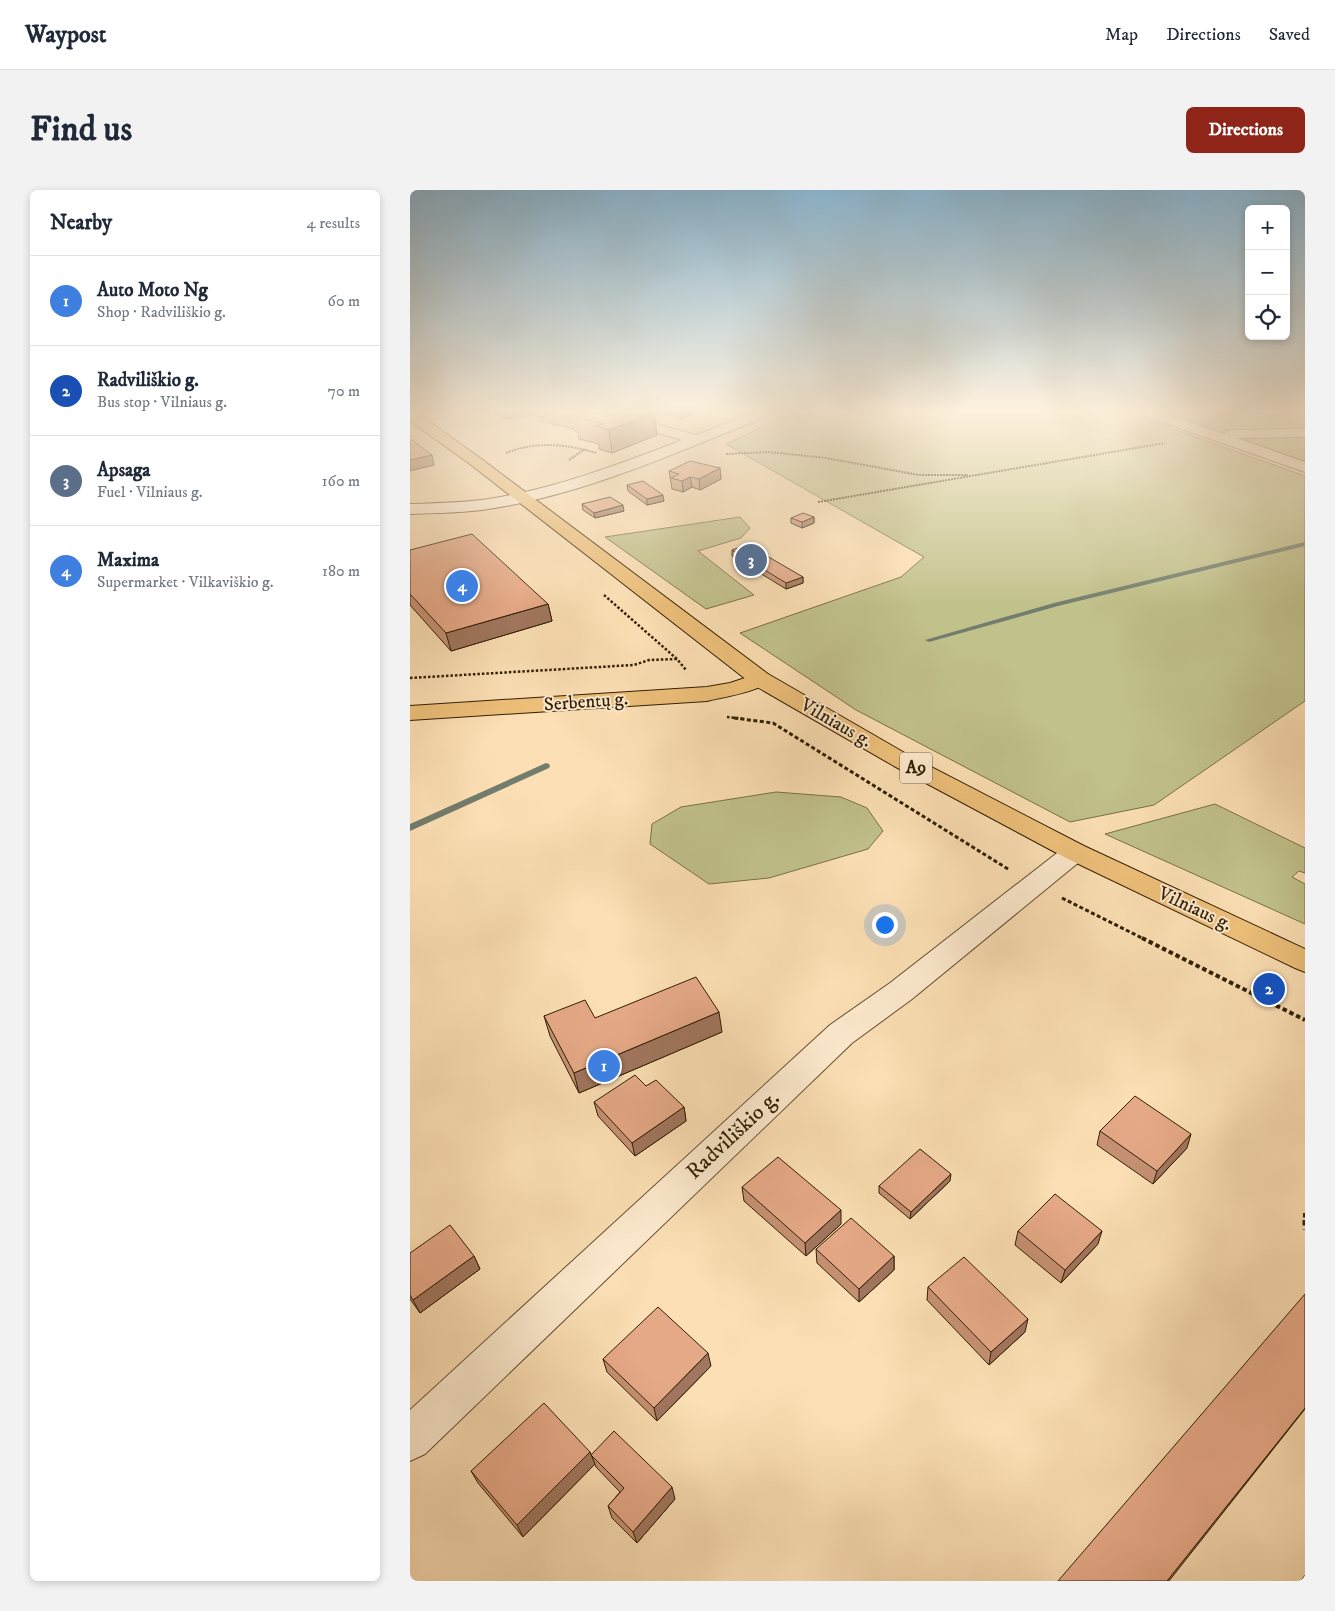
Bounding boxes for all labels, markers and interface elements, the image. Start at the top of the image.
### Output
text: Waypost [25,20,106,50]
text: Map [1105,24,1138,46]
text: Directions [1166,24,1241,46]
text: Saved [1269,24,1310,46]
button: Directions [1186,107,1305,153]
text: Find us [30,108,132,152]
map controls [1245,205,1290,340]
button: + [1245,205,1290,250]
text: Nearby [50,210,112,236]
text: 4 results [307,213,360,233]
button: − [1245,250,1290,295]
text: Auto Moto Ng [97,279,208,302]
text: 1 [63,291,69,311]
text: 60 m [328,291,360,311]
button: locate [1245,295,1290,340]
text: Shop · Radviliškio g. [97,302,226,322]
text: Radviliškio g. [97,369,199,392]
text: 2 [62,381,70,401]
text: 70 m [328,381,360,401]
text: Bus stop · Vilniaus g. [97,392,227,412]
text: Apsaga [97,459,150,482]
text: 3 [63,471,69,491]
text: 160 m [322,471,360,491]
text: Fuel · Vilniaus g. [97,482,203,502]
pin: 3 [735,541,767,579]
text: Maxima [97,549,159,572]
text: 4 [61,561,71,581]
text: 180 m [322,561,360,581]
pin: 4 [446,567,478,605]
text: Supermarket · Vilkaviškio g. [97,572,274,592]
street label: Serbentų g. [543,688,629,716]
street label: Vilniaus g. [795,693,876,753]
road number: A9 [900,752,932,784]
street label: Vilniaus g. [1154,882,1236,936]
your location [872,912,898,938]
pin: 2 [1253,970,1285,1008]
pin: 1 [588,1047,620,1085]
street label: Radviliškio g. [681,1085,785,1185]

